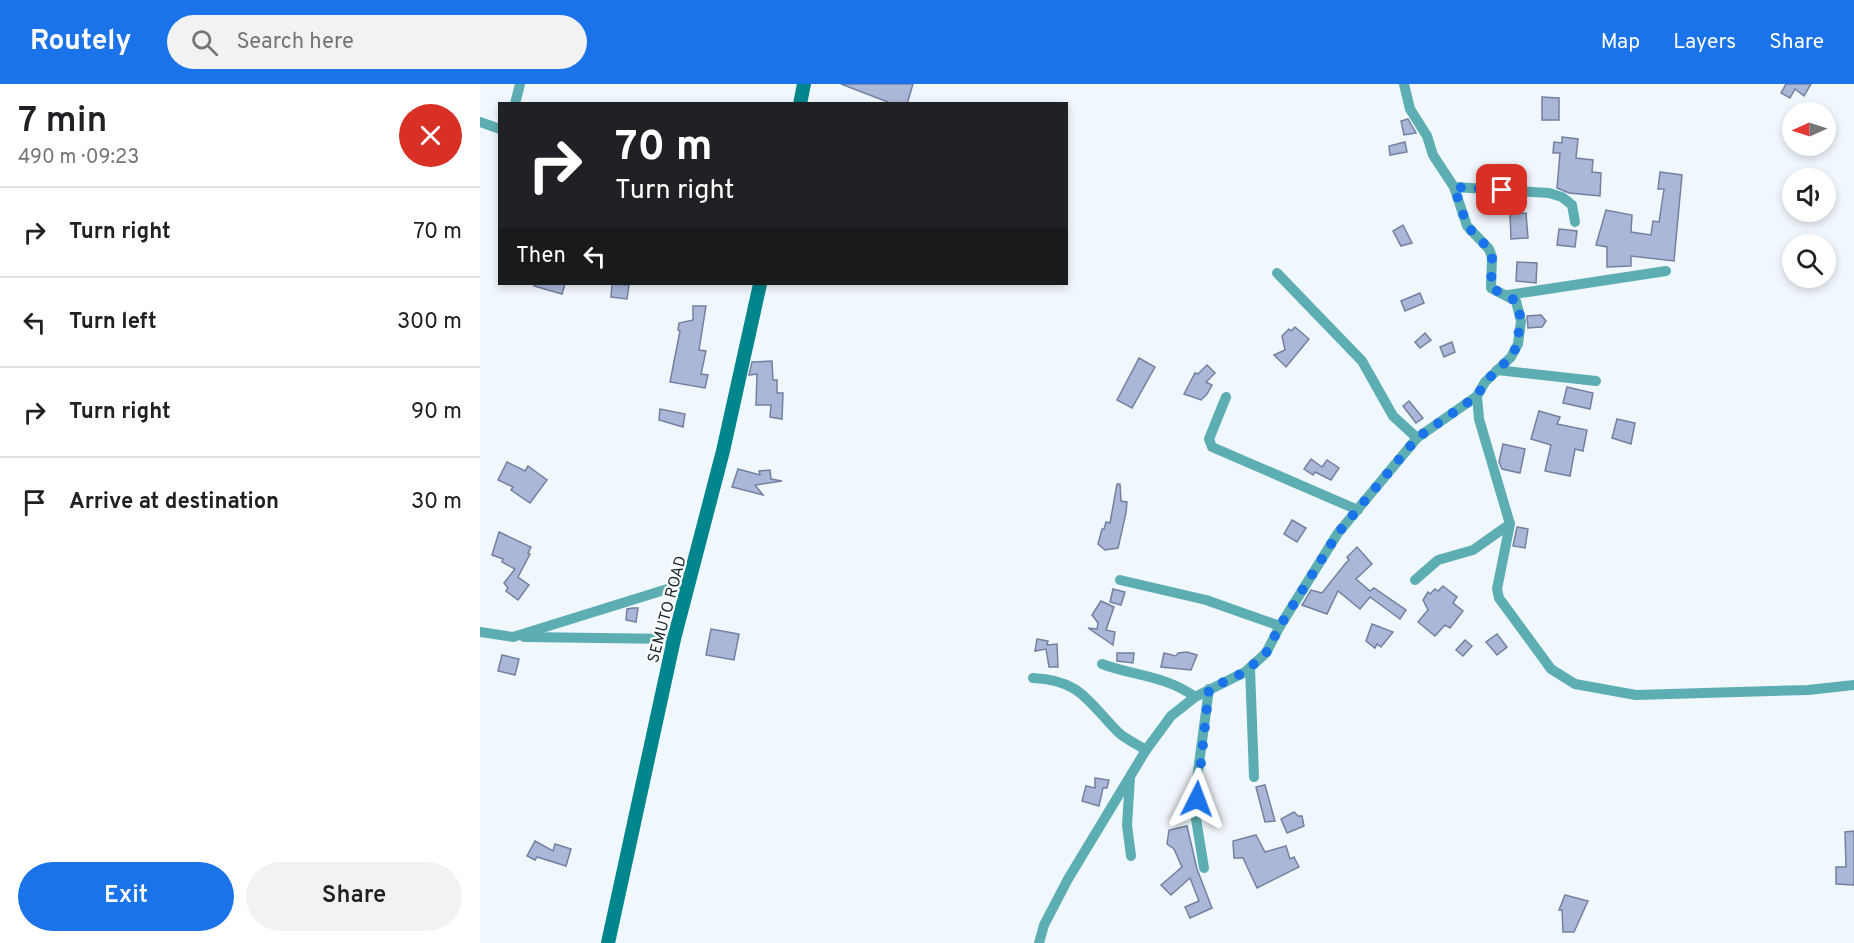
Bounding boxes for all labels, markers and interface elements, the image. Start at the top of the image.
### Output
search box [167,15,587,69]
text: Routely [30,24,131,60]
icon: search [188,26,221,59]
text: Search here [236,29,354,56]
text: Map [1601,29,1640,56]
text: Layers [1673,29,1736,56]
text: Share [1769,29,1824,56]
text: 7 min [18,99,107,145]
north arrow [1782,102,1836,156]
map controls [1782,102,1836,288]
button: close [399,104,462,167]
text: 70 m [615,122,713,175]
icon: right [516,126,594,204]
text: 490 m · 09:23 [18,145,139,171]
pin [1476,164,1527,215]
button: sound [1782,168,1836,222]
icon: arrive [1485,173,1518,206]
text: Turn right [615,174,734,208]
icon: right [18,216,51,249]
text: Turn right [69,219,171,246]
text: 70 m [413,219,462,246]
button: search [1782,234,1836,288]
icon: left [578,240,611,273]
text: Then [516,243,566,270]
icon: left [18,306,51,339]
text: Turn left [69,309,157,336]
text: 300 m [397,309,462,336]
icon: right [18,396,51,429]
text: Turn right [69,399,171,426]
text: 90 m [411,399,462,426]
icon: arrive [18,486,51,519]
text: Arrive at destination [69,489,279,516]
text: 30 m [411,489,462,516]
street label: SEMUTO ROAD [644,554,692,665]
position arrow [1165,767,1229,831]
button: Exit [18,862,234,931]
button: Share [246,862,462,931]

